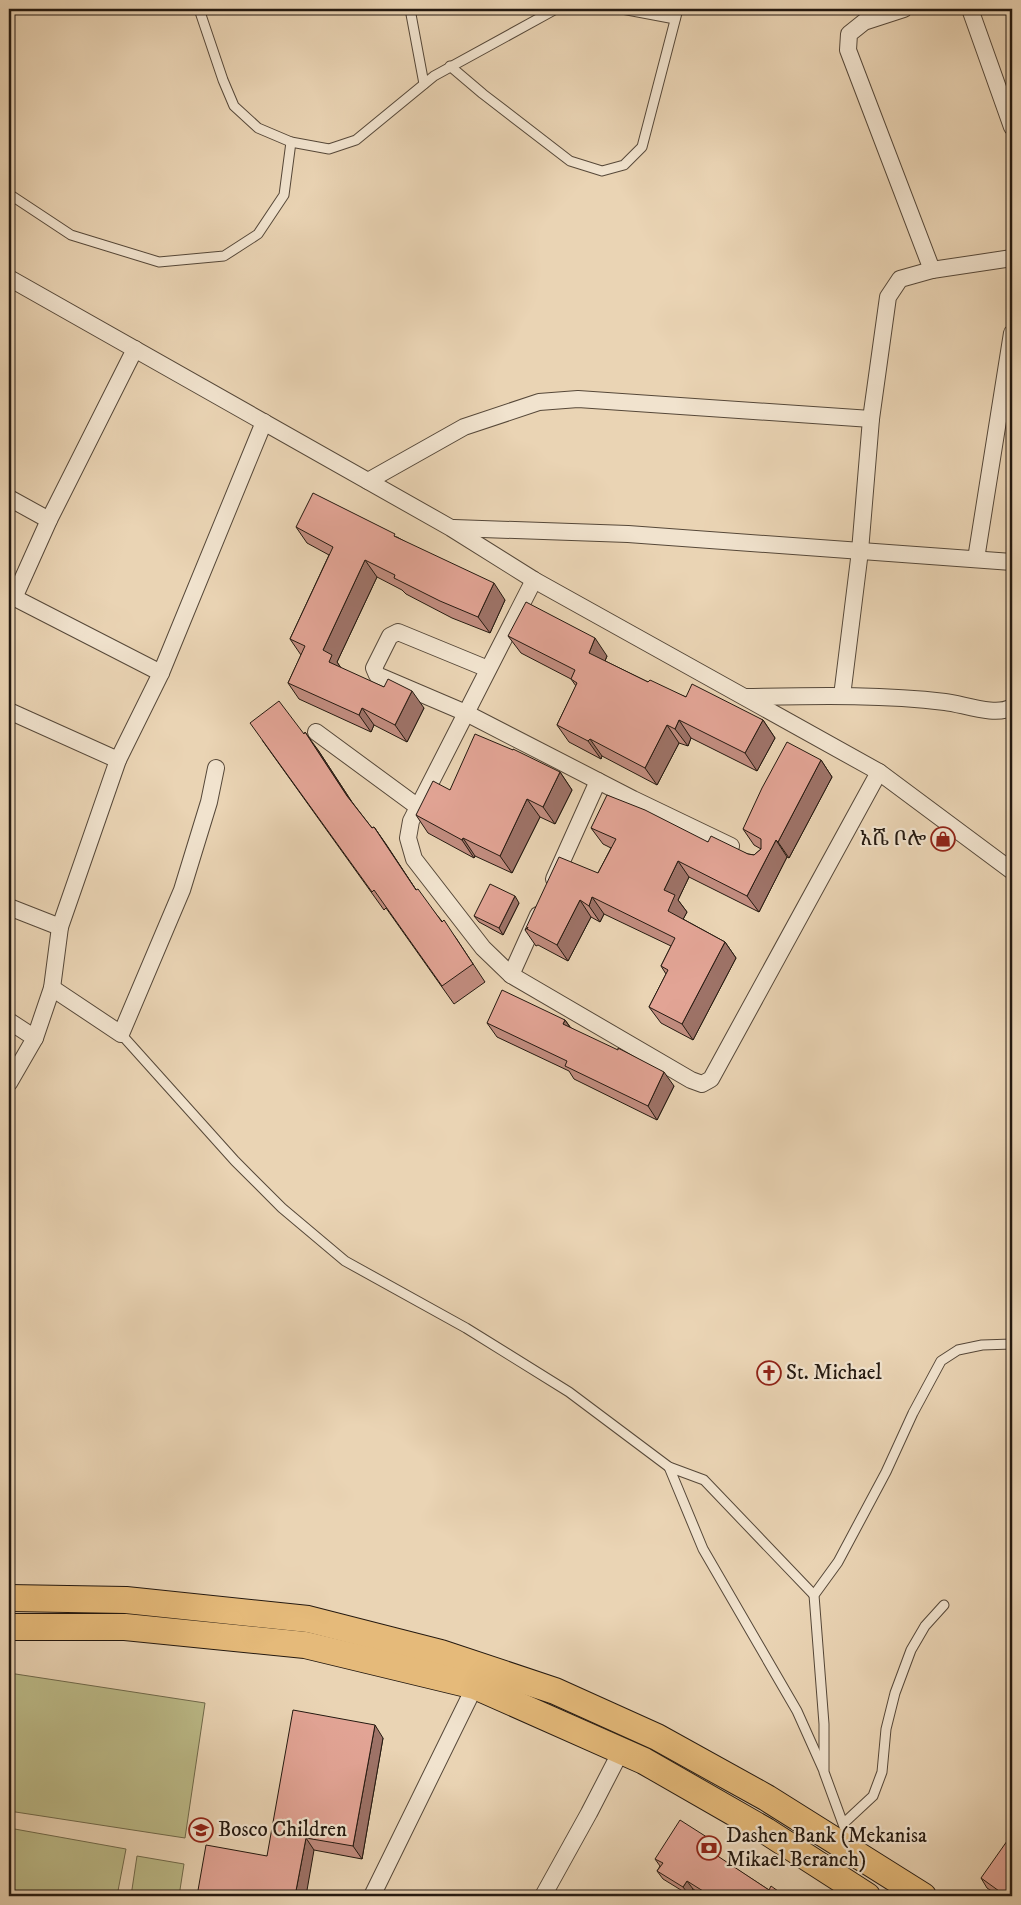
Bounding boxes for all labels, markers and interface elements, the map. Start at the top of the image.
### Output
place label: አሼ ቦሎ [860,826,927,852]
shop icon: አሼ ቦሎ [930,826,956,852]
church icon: St. Michael [756,1360,782,1386]
place label: St. Michael [786,1360,882,1386]
school or university icon: Bosco Children [188,1817,214,1843]
place label: Bosco Children [218,1817,347,1843]
place label: Dashen Bank (Mekanisa Mikael Beranch) [726,1823,927,1873]
bank icon: Dashen Bank (Mekanisa Mikael Beranch) [696,1835,722,1861]

